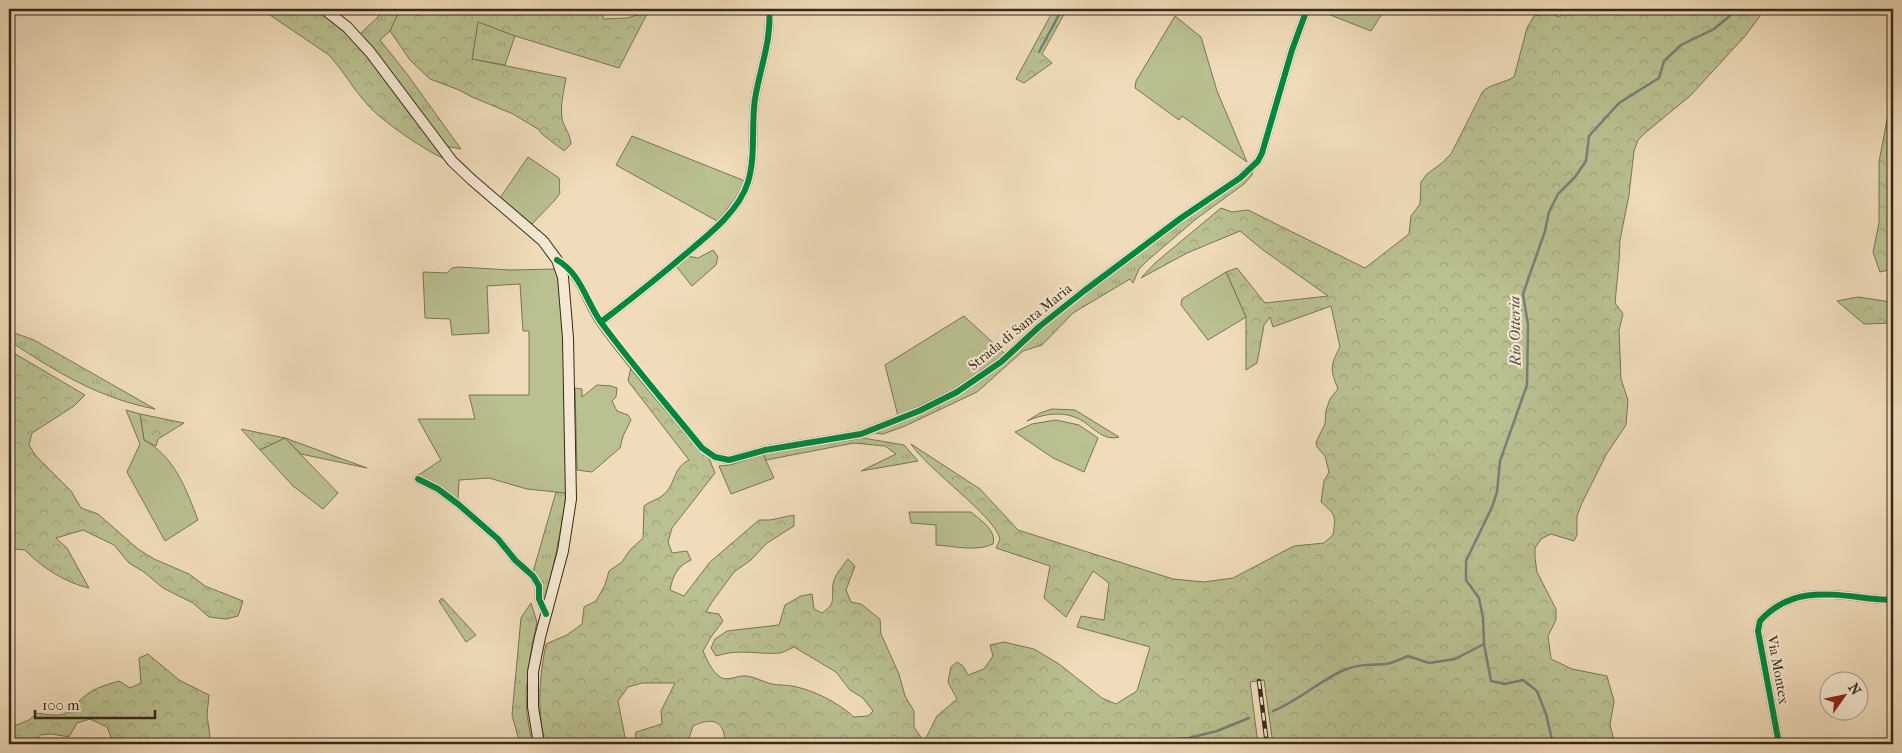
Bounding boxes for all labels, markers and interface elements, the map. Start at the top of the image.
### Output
street label: Strada di Santa Maria [965,280,1076,374]
water label: Rio Otteria [1505,296,1525,367]
street label: Via Montex [1763,633,1793,706]
north arrow [1820,670,1870,720]
text: N [1844,680,1865,699]
scale bar [35,688,155,720]
text: 100 m [42,696,80,714]

